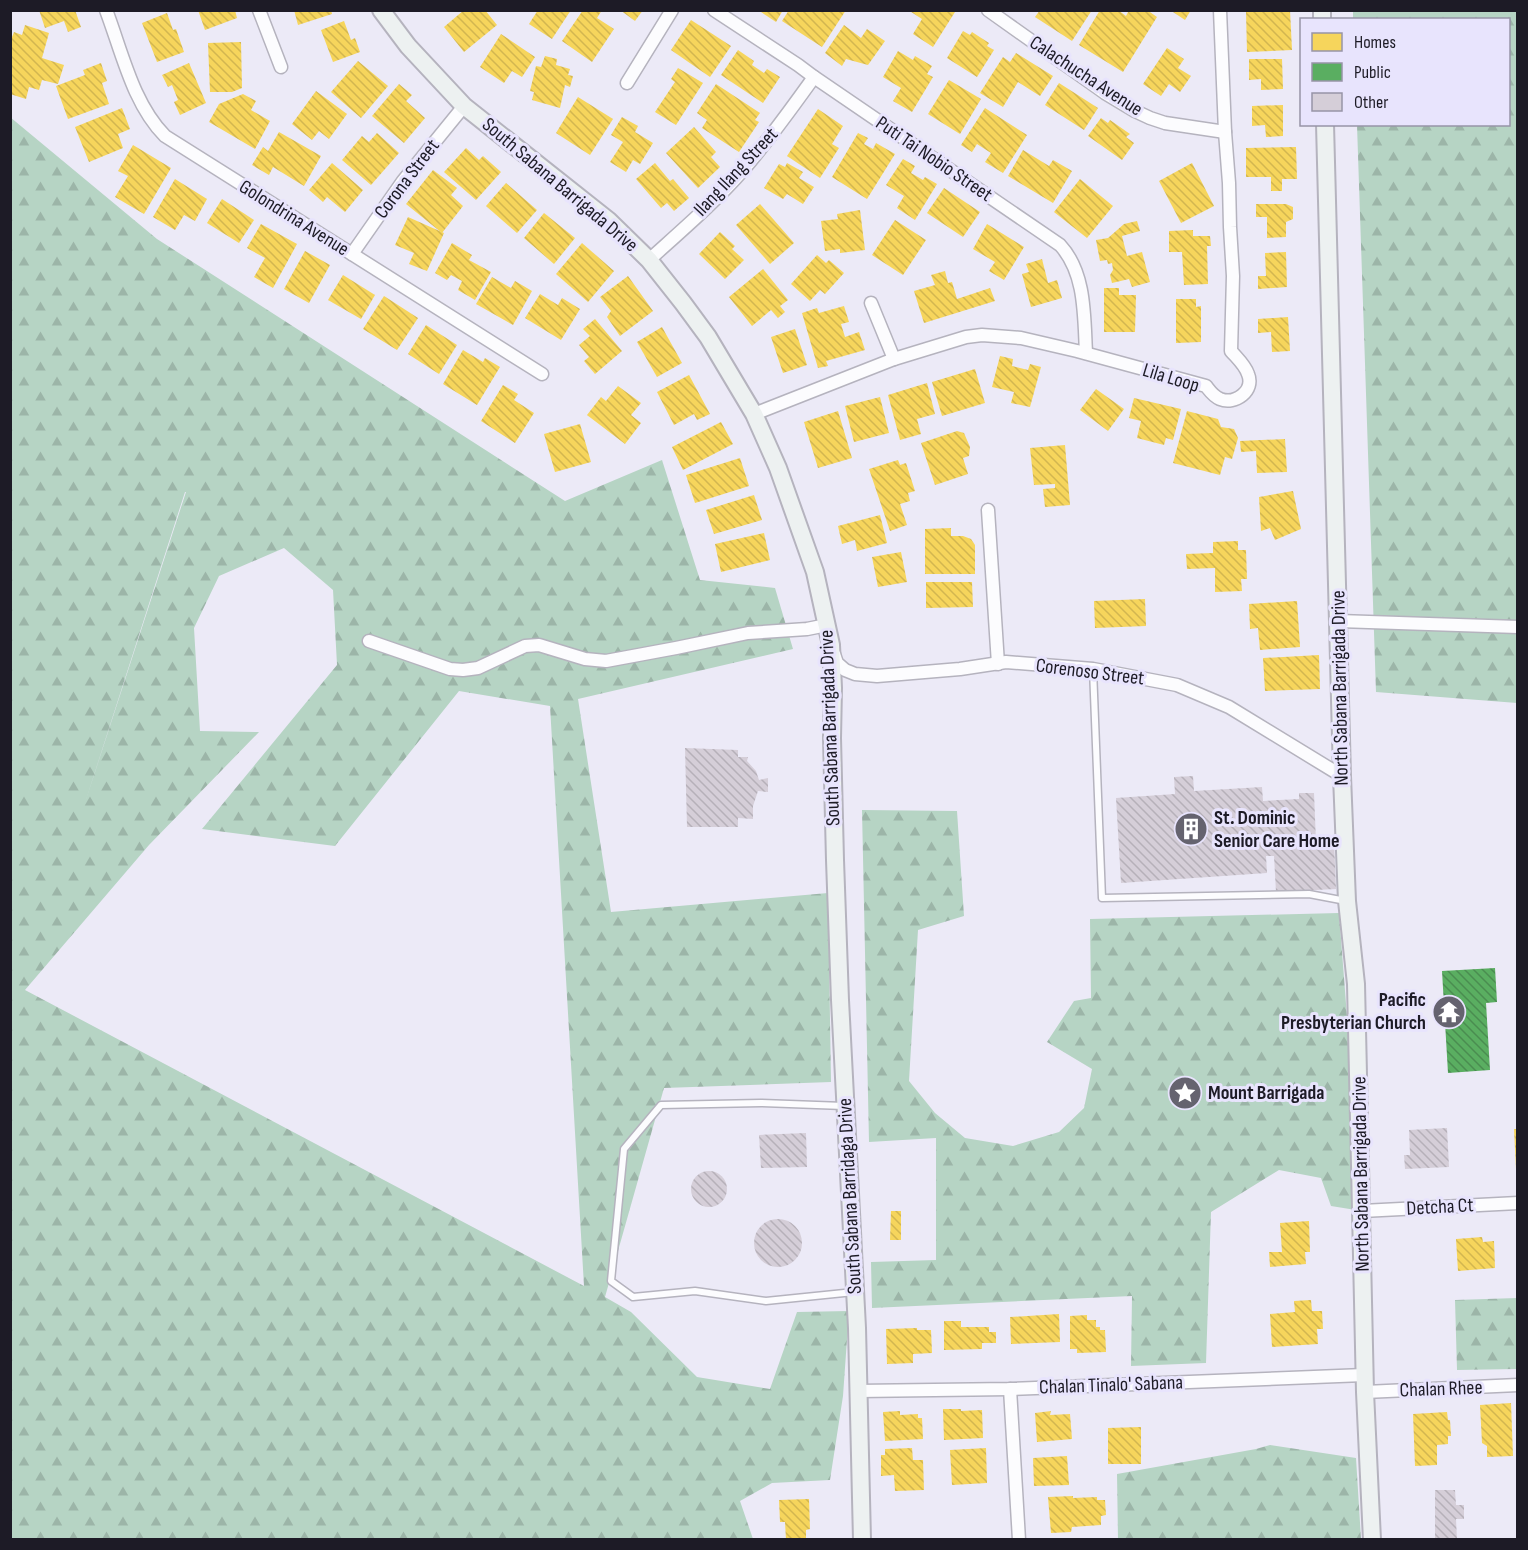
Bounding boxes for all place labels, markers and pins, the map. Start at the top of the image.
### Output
place label: St. Dominic Senior Care Home [1214,806,1340,853]
building icon: St. Dominic Senior Care Home [1173,811,1209,847]
place label: Pacific Presbyterian Church [1281,988,1426,1035]
temple icon: Pacific Presbyterian Church [1431,994,1467,1030]
place icon: Mount Barrigada [1167,1075,1203,1111]
place label: Mount Barrigada [1208,1081,1324,1105]

